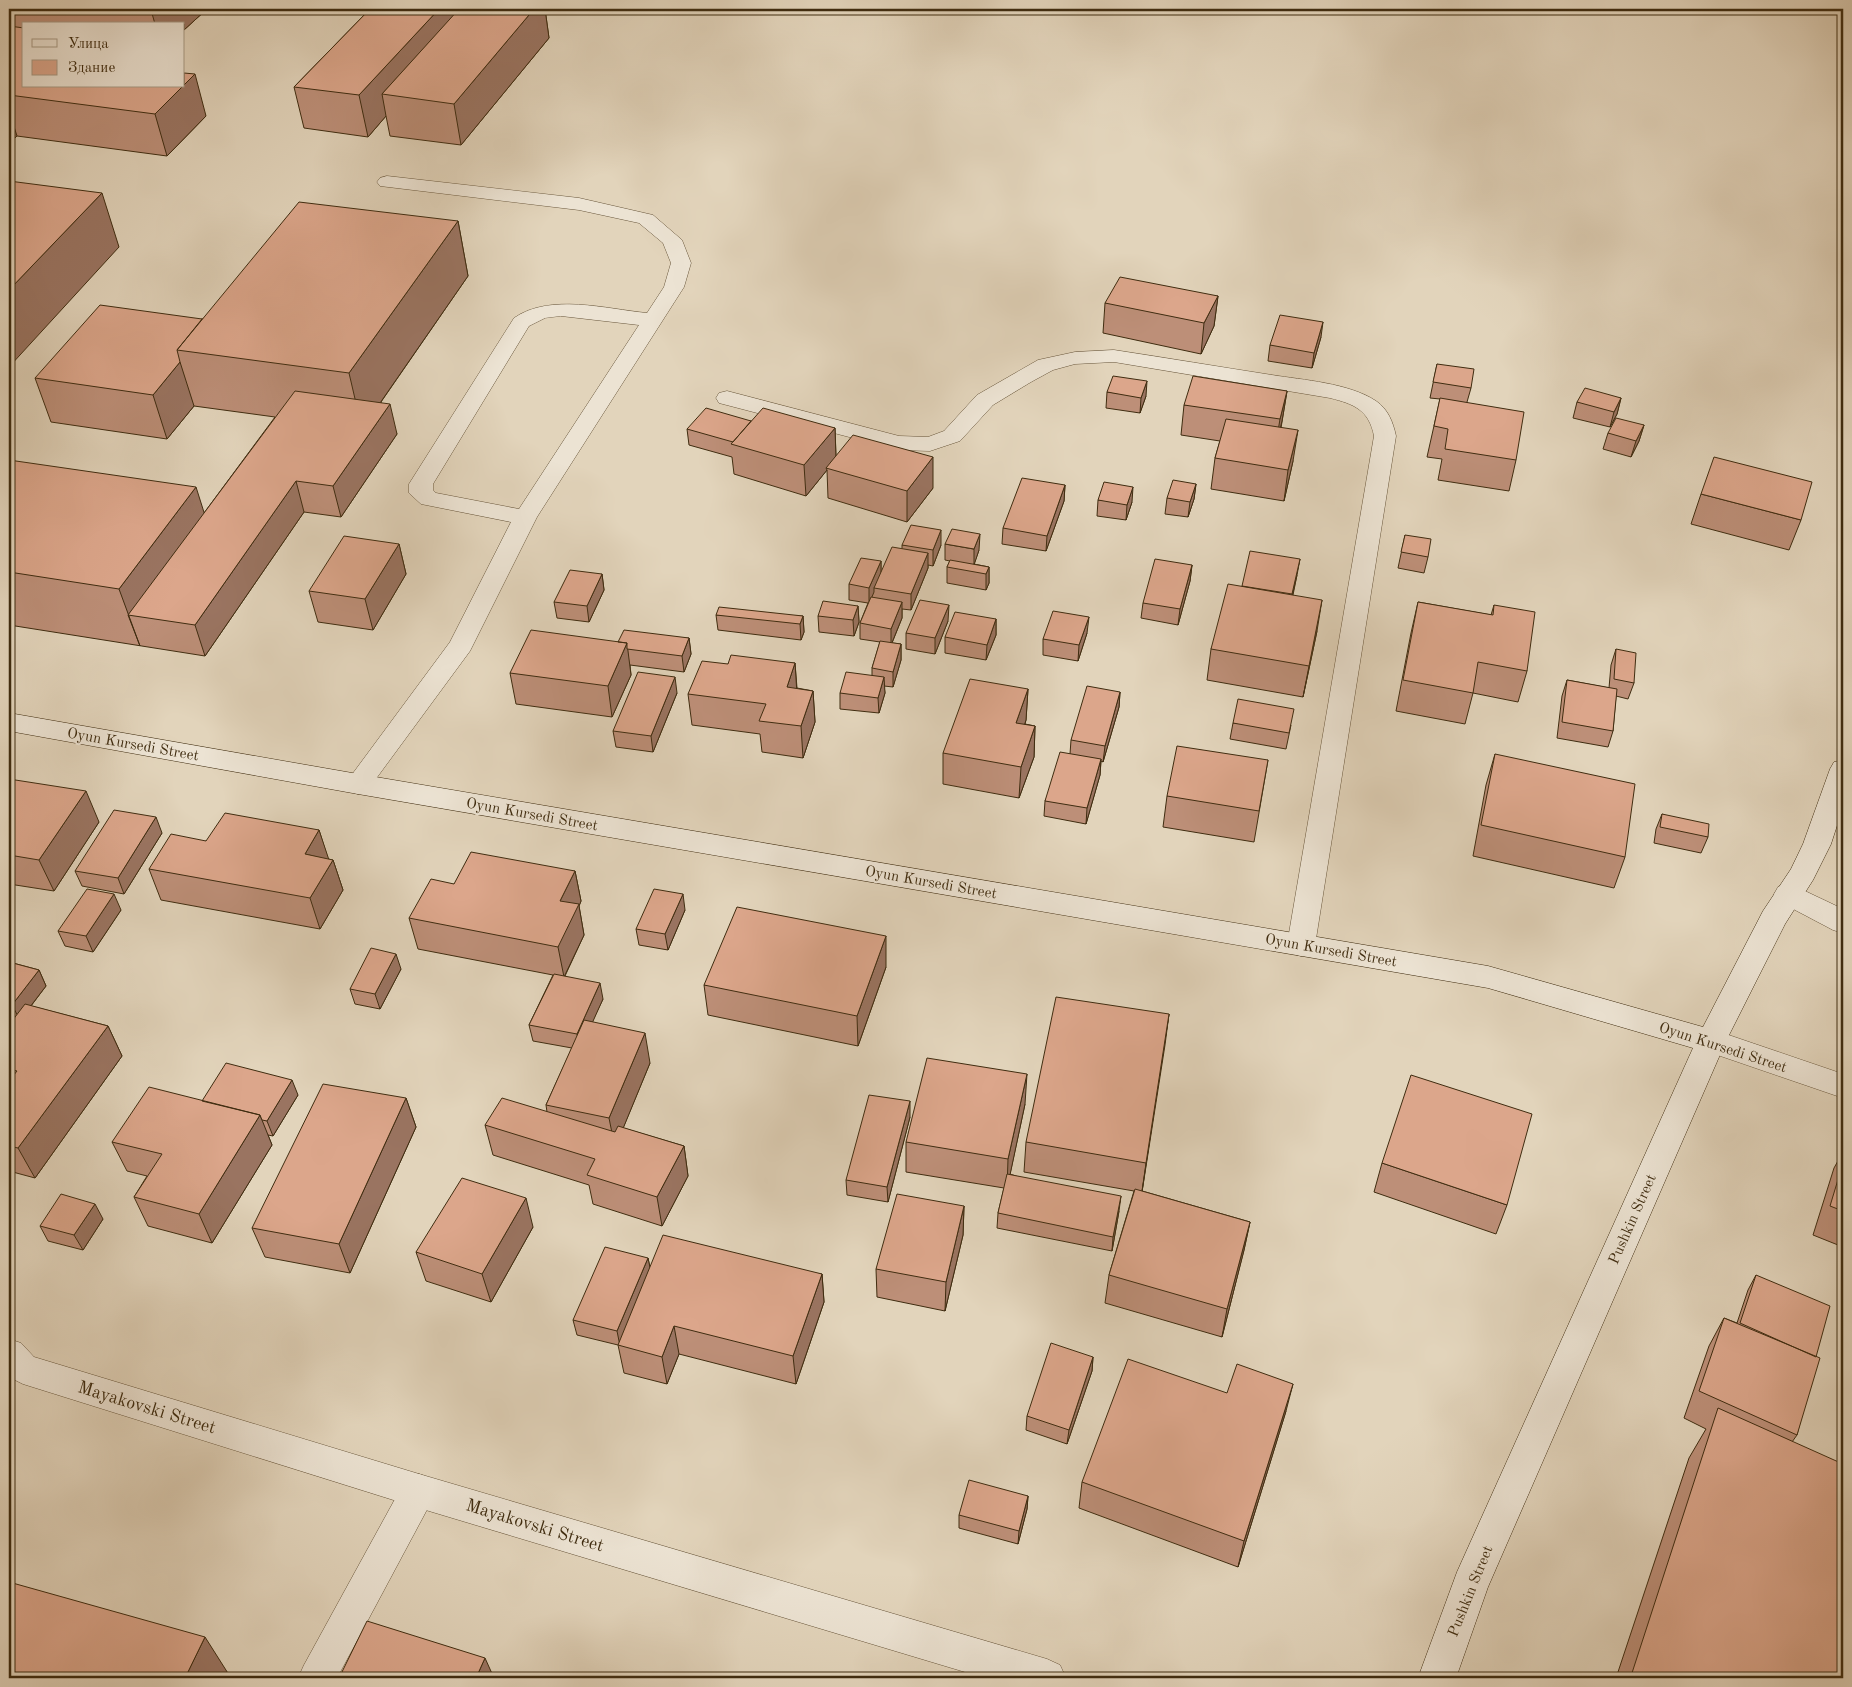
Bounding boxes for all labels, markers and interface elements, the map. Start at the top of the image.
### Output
legend [22,22,185,88]
text: Улица [68,37,109,52]
text: Здание [68,61,115,76]
street label: Oyun Kursedi Street [66,726,200,764]
street label: Oyun Kursedi Street [465,796,599,834]
street label: Oyun Kursedi Street [864,864,998,902]
street label: Oyun Kursedi Street [1264,932,1398,970]
street label: Oyun Kursedi Street [1657,1021,1788,1076]
street label: Pushkin Street [1607,1172,1660,1267]
street label: Mayakovski Street [76,1378,218,1438]
street label: Mayakovski Street [464,1496,606,1556]
street label: Pushkin Street [1446,1544,1496,1639]

